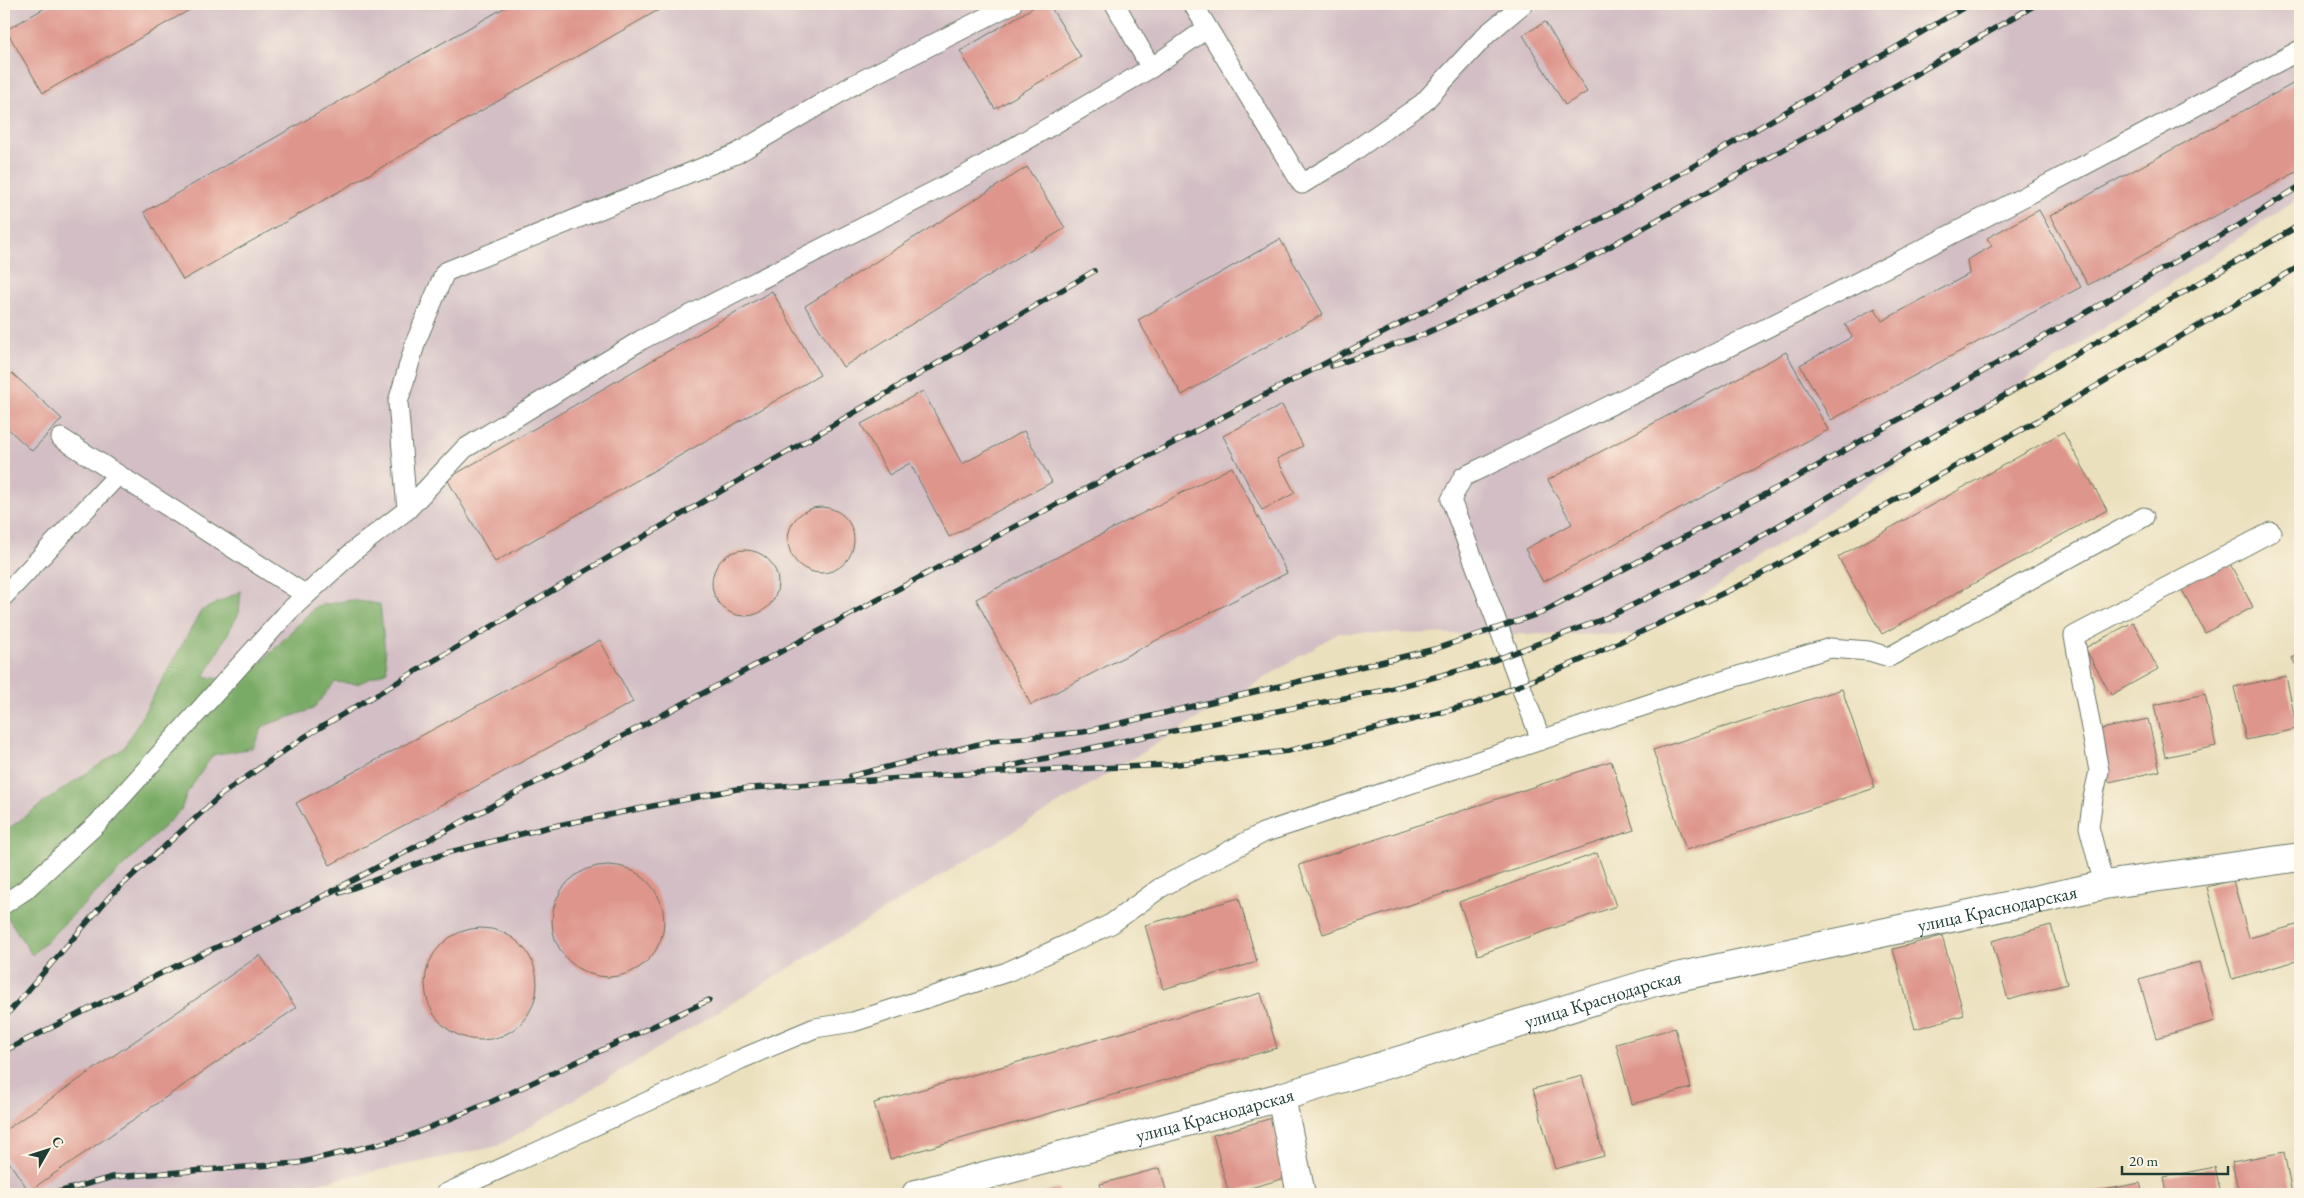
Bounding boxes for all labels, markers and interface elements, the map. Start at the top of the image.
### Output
street label: улица Краснодарская [1915,879,2080,937]
street label: улица Краснодарская [1521,964,1684,1034]
street label: улица Краснодарская [1133,1081,1297,1148]
north arrow [22,1126,72,1176]
text: С [48,1132,68,1151]
scale bar [2122,1143,2228,1175]
text: 20 m [2129,1151,2158,1170]

